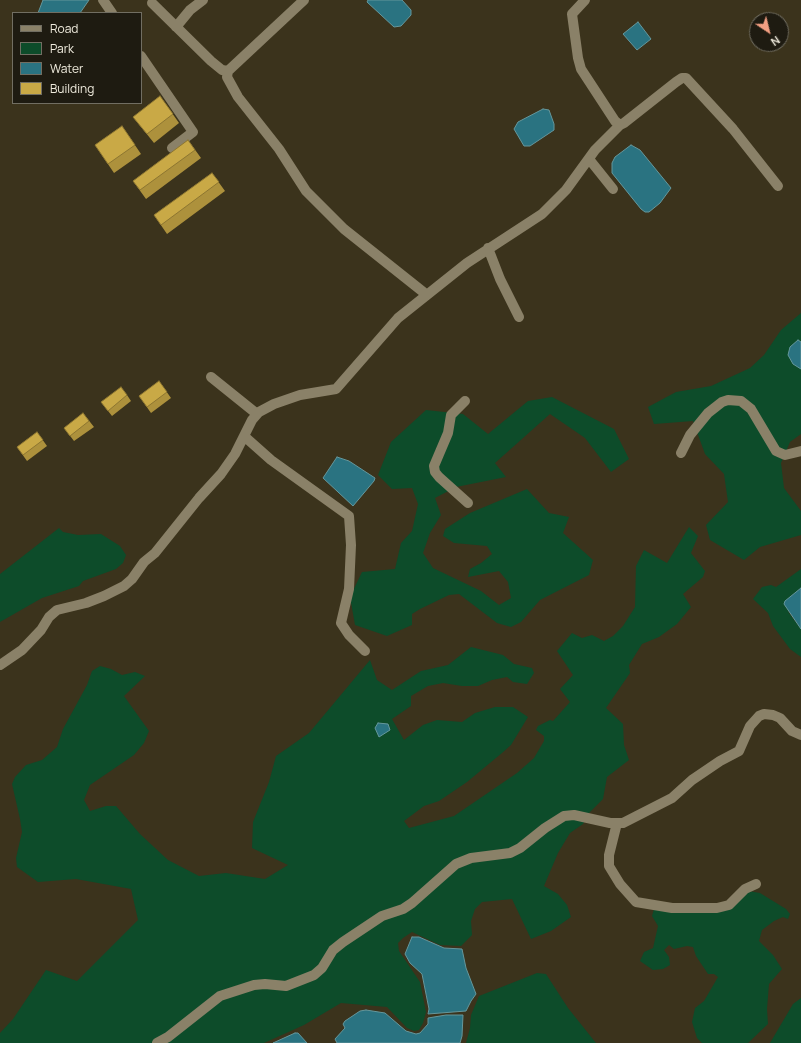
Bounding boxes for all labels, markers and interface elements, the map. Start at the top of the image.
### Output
legend [12,12,142,104]
north arrow [749,12,789,52]
text: Road [50,20,78,37]
text: N [768,33,783,50]
text: Park [50,40,74,57]
text: Water [50,60,83,77]
text: Building [50,80,94,97]

